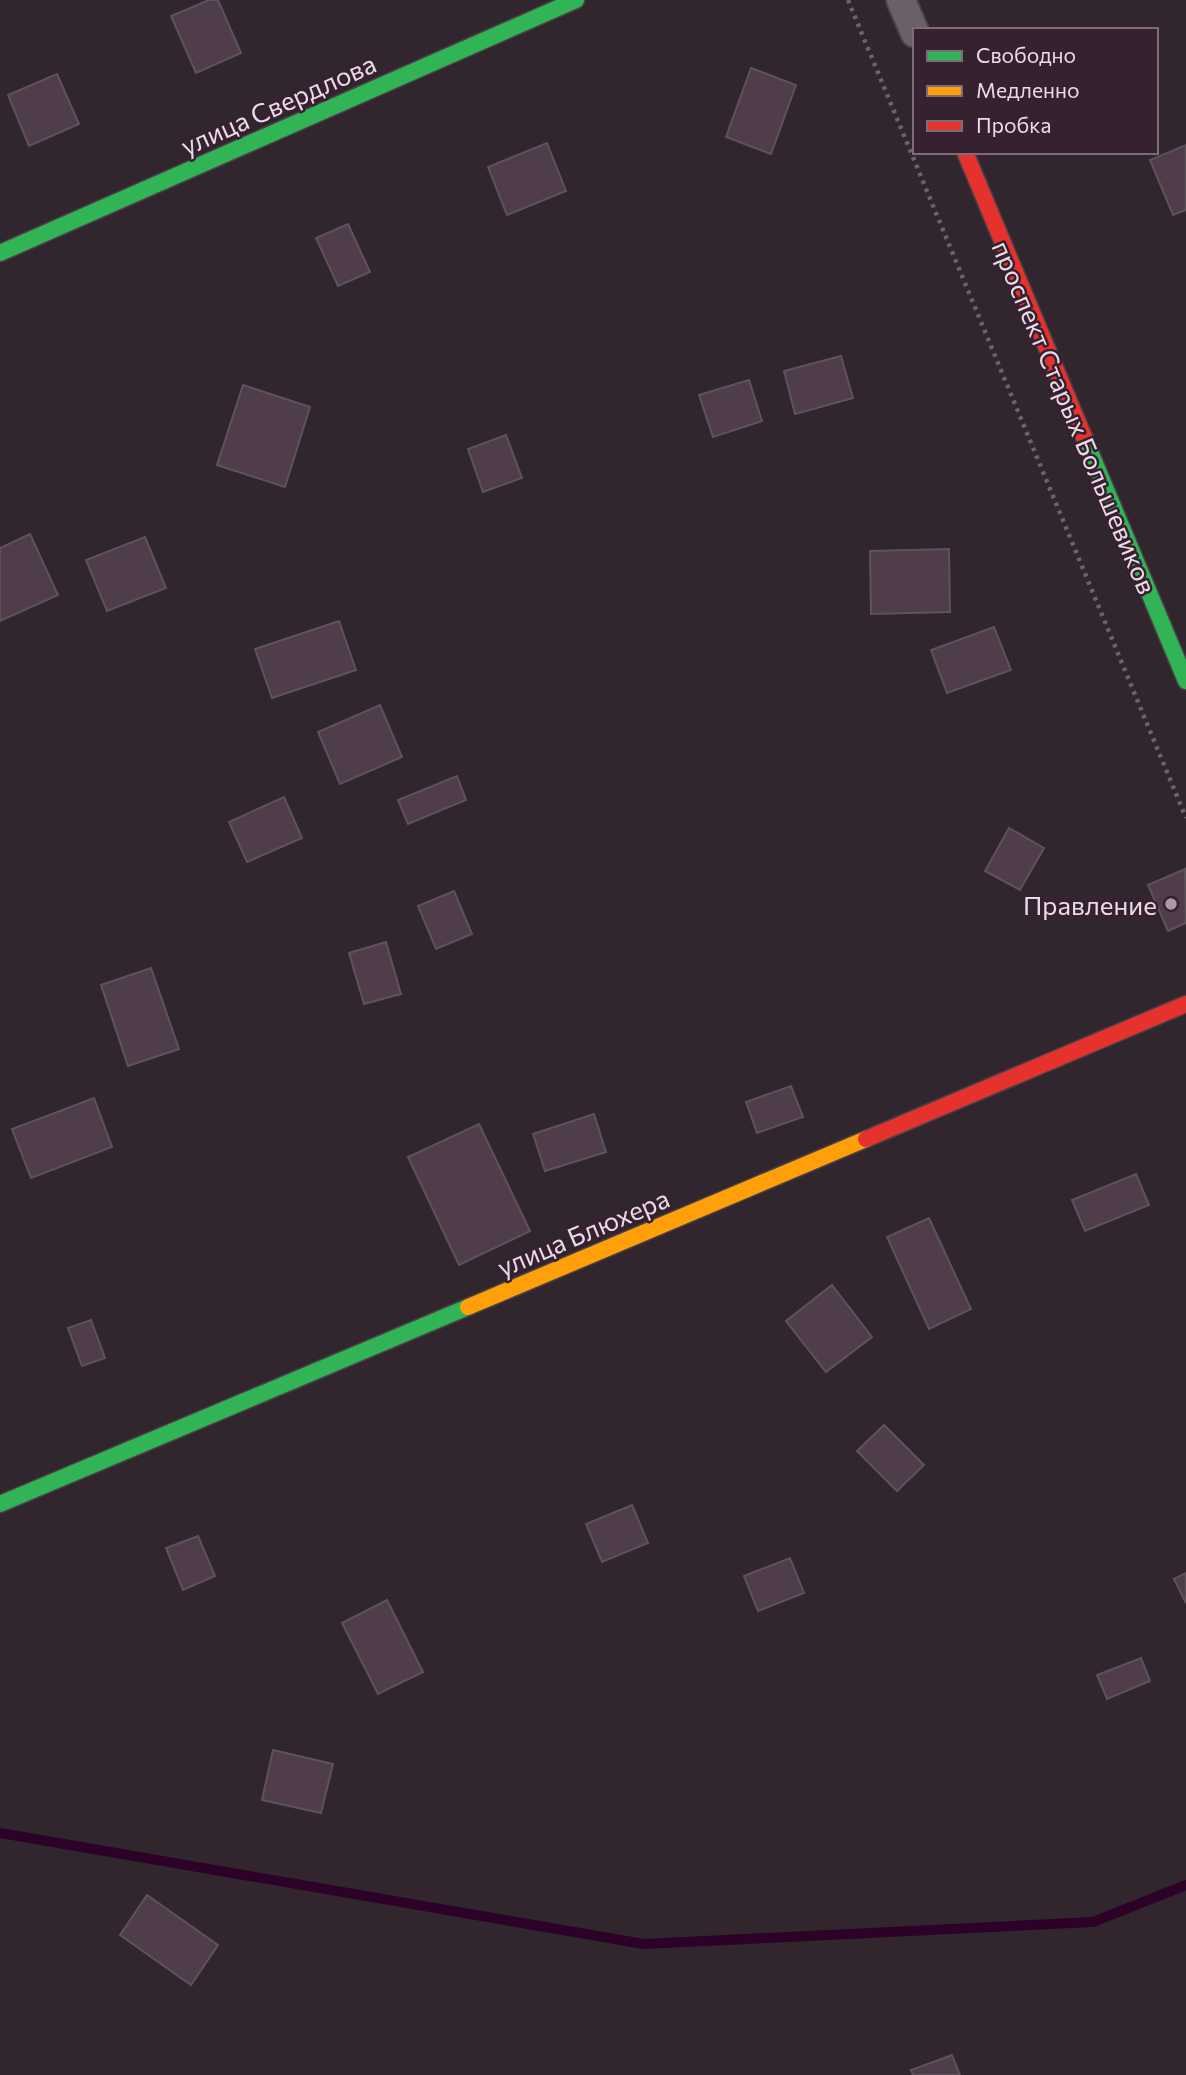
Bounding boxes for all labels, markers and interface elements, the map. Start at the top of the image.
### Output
legend [913,28,1158,154]
text: Свободно [976,42,1076,67]
street label: улица Свердлова [176,47,380,161]
text: Медленно [976,77,1080,102]
text: Пробка [976,112,1051,137]
street label: проспект Старых Большевиков [986,236,1164,598]
place label: Правление [1023,889,1157,920]
marker: Правление [1163,896,1179,912]
street label: улица Блюхера [492,1182,674,1282]

